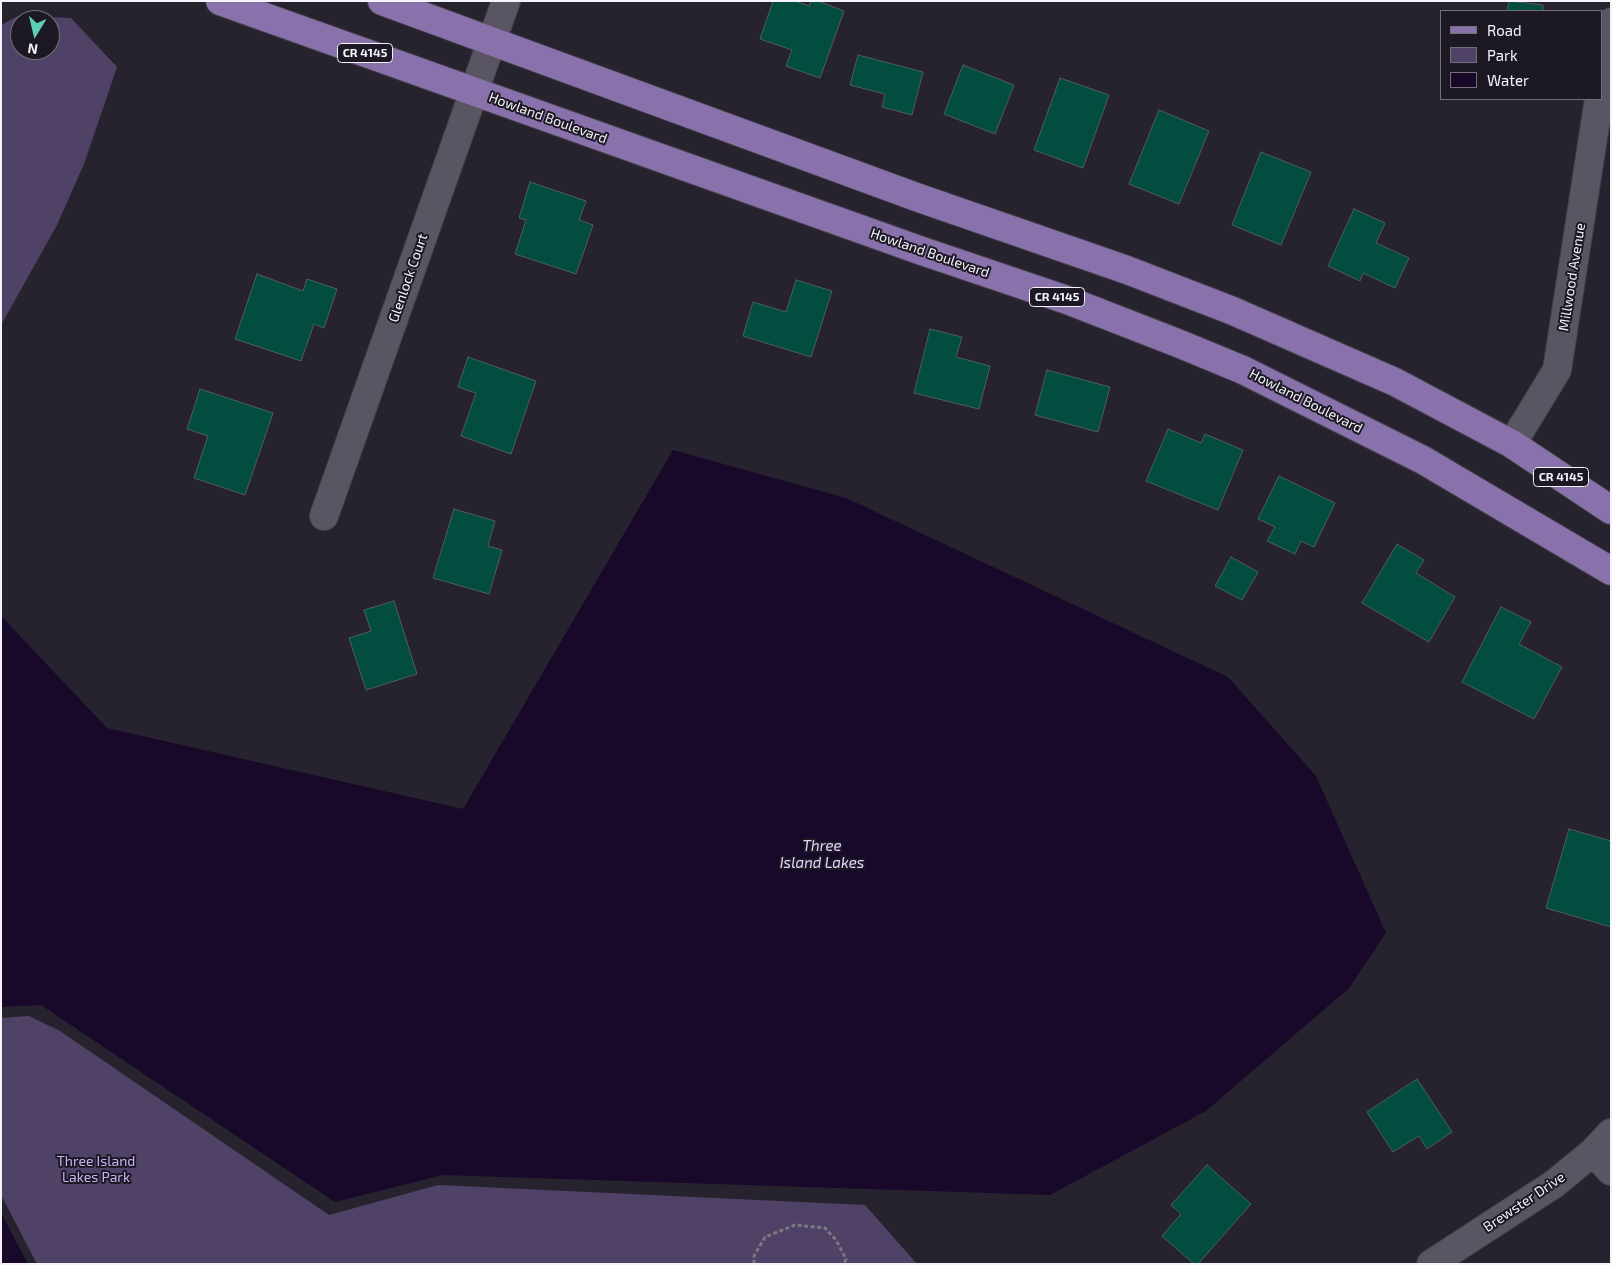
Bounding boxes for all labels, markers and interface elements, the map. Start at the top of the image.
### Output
north arrow [10,10,60,60]
legend [1440,10,1602,100]
text: Road [1487,21,1522,39]
text: N [26,40,39,59]
road number: CR 4145 [338,44,392,62]
text: Park [1487,46,1518,64]
text: Water [1487,71,1529,89]
street label: Howland Boulevard [487,89,609,147]
street label: Millwood Avenue [1555,222,1589,332]
street label: Howland Boulevard [868,225,992,281]
street label: Glenlock Court [385,231,431,325]
road number: CR 4145 [1030,288,1084,306]
street label: Howland Boulevard [1247,365,1365,437]
road number: CR 4145 [1534,468,1588,487]
water label: Three Island Lakes [780,837,864,872]
park label: Three Island Lakes Park [57,1153,135,1186]
street label: Brewster Drive [1480,1168,1568,1236]

